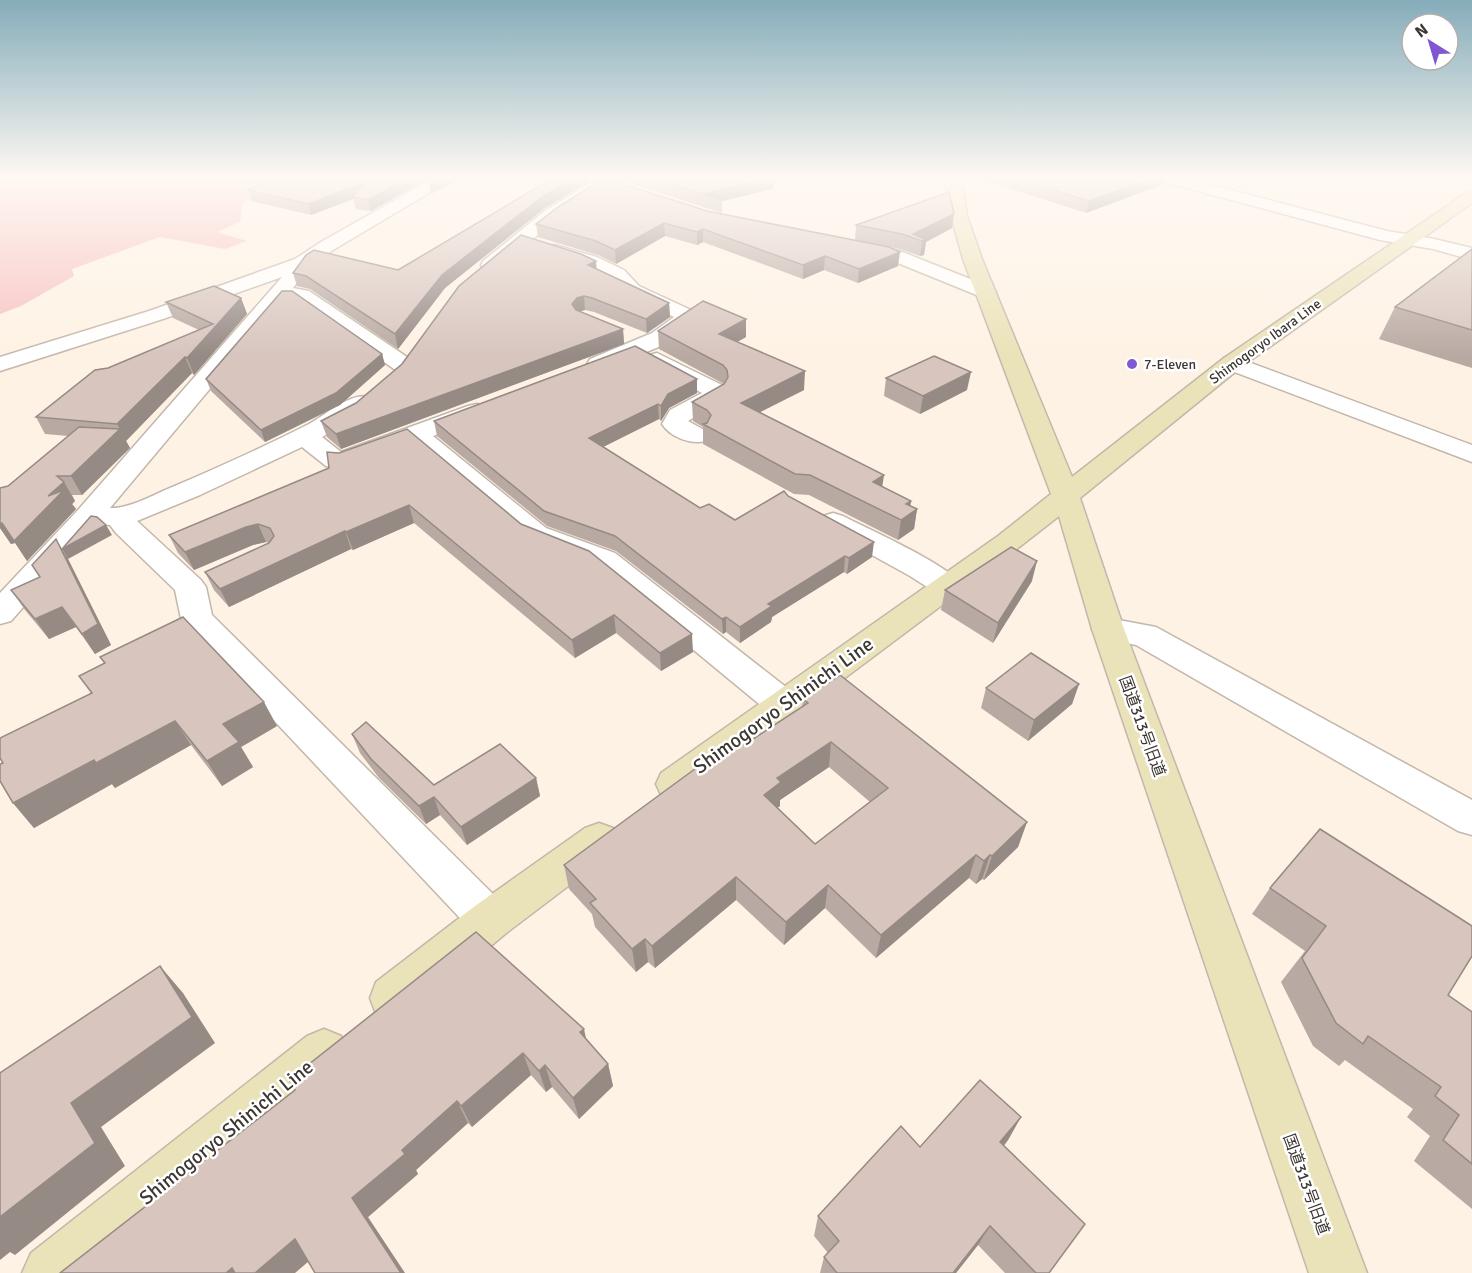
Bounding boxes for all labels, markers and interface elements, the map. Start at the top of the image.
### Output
north arrow [1400,12,1460,72]
text: N [1411,19,1432,42]
street label: Shimogoryo Ibara Line [1206,295,1324,388]
place label: 7-Eleven [1144,356,1196,373]
marker: 7-Eleven [1125,357,1139,371]
street label: Shimogoryo Shinichi Line [688,632,878,779]
street label: 国道313号旧道 [1115,673,1170,780]
street label: Shimogoryo Shinichi Line [134,1054,318,1210]
street label: 国道313号旧道 [1279,1131,1334,1238]

